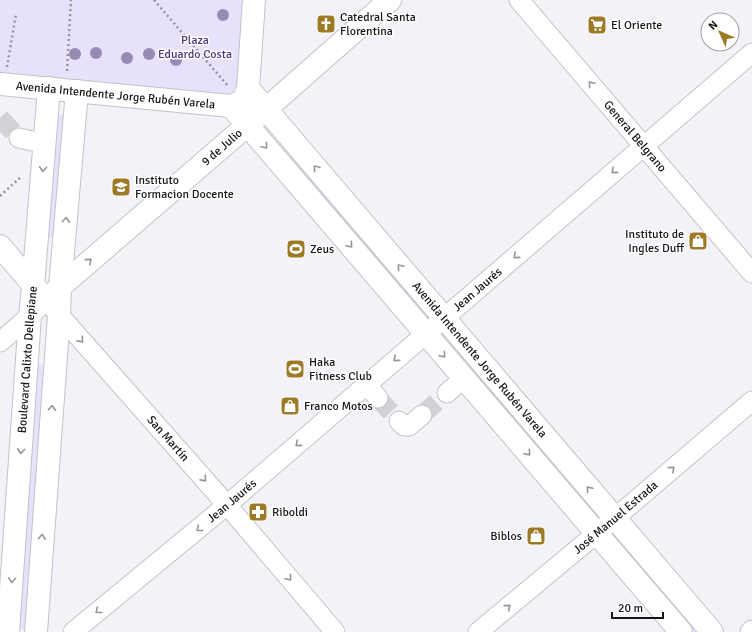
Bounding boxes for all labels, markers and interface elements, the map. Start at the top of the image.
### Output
place label: Catedral Santa Florentina [340,10,416,39]
north arrow [700,12,740,52]
church icon: Catedral Santa Florentina [315,13,337,35]
supermarket icon: El Oriente [586,14,608,36]
place label: El Oriente [611,18,662,33]
text: N [706,18,721,33]
park label: Plaza Eduardo Costa [158,33,232,62]
street label: Avenida Intendente Jorge Rubén Varela [15,79,216,112]
one-way arrow [589,81,596,89]
street label: General Belgrano [600,98,669,175]
street label: 9 de Julio [199,126,246,169]
one-way arrow [261,142,268,149]
one-way arrow [38,166,47,172]
one-way arrow [313,166,320,173]
one-way arrow [612,166,619,173]
place label: Instituto Formacion Docente [135,173,234,202]
school or university icon: Instituto Formacion Docente [110,176,132,198]
one-way arrow [61,217,70,223]
place label: Instituto de Ingles Duff [625,227,685,256]
shop icon: Instituto de Ingles Duff [687,230,709,252]
sports icon: Zeus [285,238,307,260]
one-way arrow [345,240,352,248]
place label: Zeus [310,242,334,257]
one-way arrow [513,251,521,258]
one-way arrow [85,259,92,266]
one-way arrow [398,264,405,272]
street label: Jean Jaurés [450,265,505,315]
street label: Avenida Intendente Jorge Rubén Varela [409,279,550,441]
street label: Boulevard Calixto Dellepiane [15,285,41,434]
one-way arrow [76,335,83,343]
one-way arrow [439,350,446,357]
place label: Haka Fitness Club [309,355,372,384]
one-way arrow [393,355,401,362]
sports icon: Haka Fitness Club [284,358,306,380]
shop icon: Franco Motos [279,395,301,417]
place label: Franco Motos [304,399,373,414]
one-way arrow [47,405,56,411]
street label: San Martín [144,413,192,465]
one-way arrow [295,440,302,447]
one-way arrow [16,447,25,454]
one-way arrow [523,449,530,456]
one-way arrow [667,467,675,474]
one-way arrow [200,474,207,482]
street label: Jean Jaurés [204,476,260,526]
street label: José Manuel Estrada [570,478,661,557]
one-way arrow [587,486,594,493]
pharmacy icon: Riboldi [247,501,269,523]
place label: Riboldi [272,505,308,520]
one-way arrow [196,524,203,531]
shop icon: Biblos [525,525,547,547]
place label: Biblos [490,529,522,544]
one-way arrow [38,534,47,540]
one-way arrow [285,573,292,580]
one-way arrow [7,577,16,583]
scale bar [612,594,663,620]
text: 20 m [618,601,643,616]
one-way arrow [504,604,511,611]
one-way arrow [96,607,103,614]

